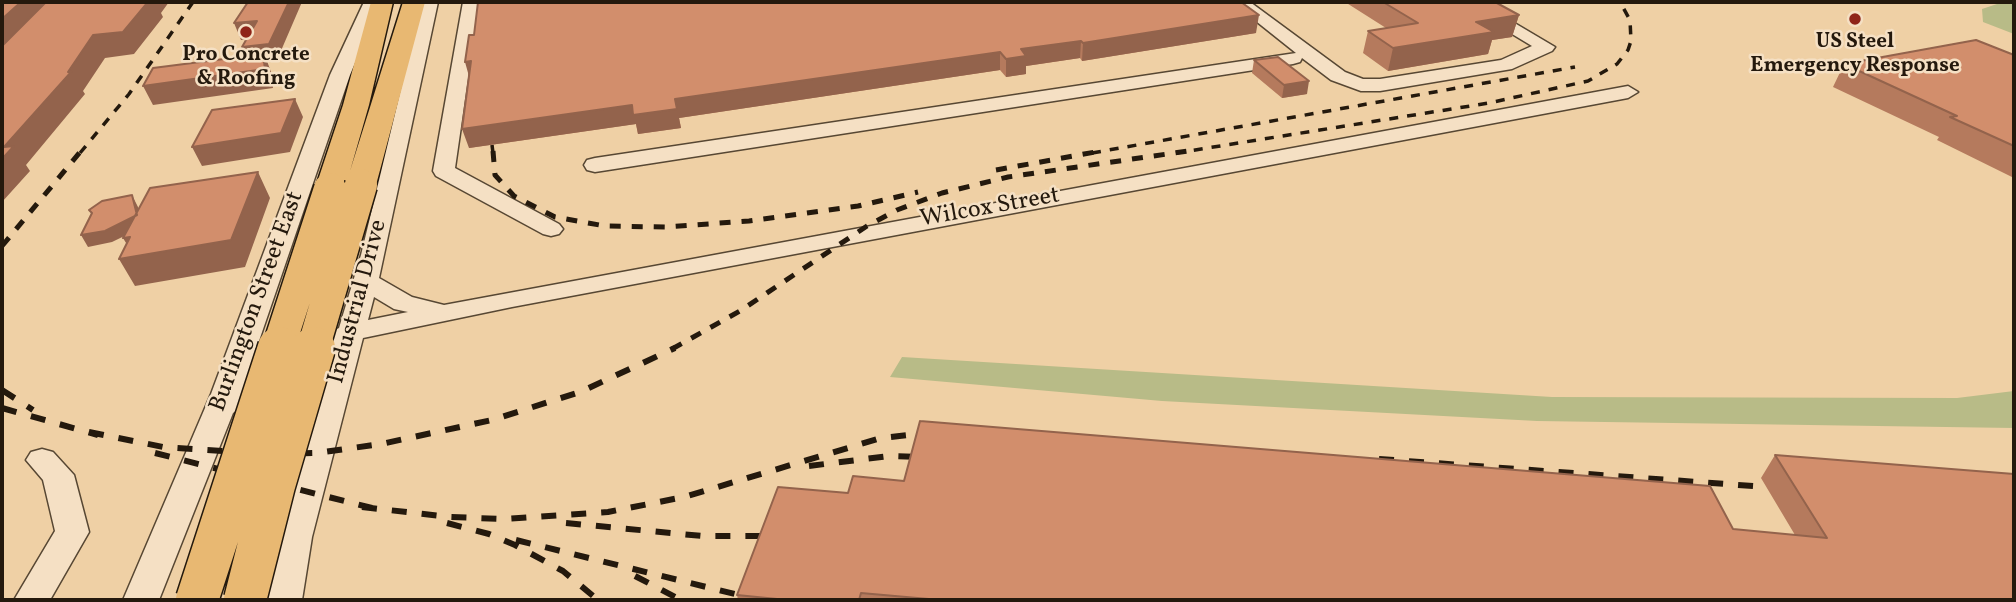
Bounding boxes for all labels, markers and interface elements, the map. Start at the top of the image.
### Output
marker: US Steel Emergency Response [1847,11,1863,27]
marker: Pro Concrete & Roofing [238,24,254,40]
place label: US Steel Emergency Response [1750,30,1960,80]
place label: Pro Concrete & Roofing [182,43,310,93]
street label: Wilcox Street [918,183,1062,235]
street label: Burlington Street East [205,188,311,416]
street label: Industrial Drive [323,217,395,387]

